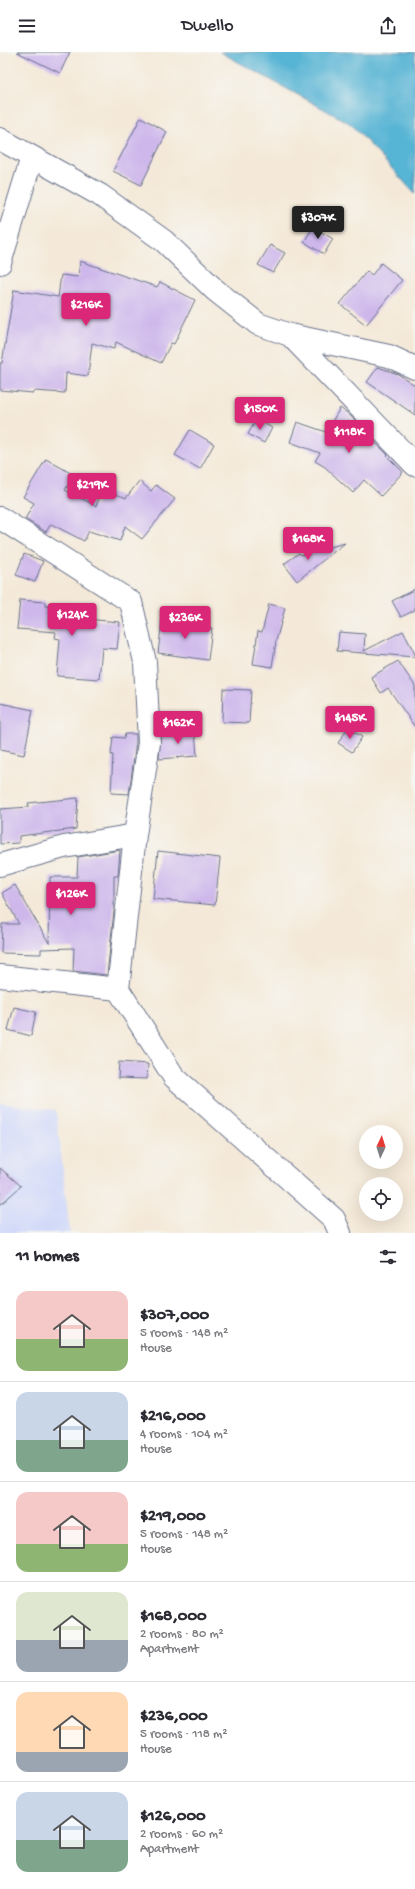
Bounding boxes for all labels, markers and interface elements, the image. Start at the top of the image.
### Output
icon: menu [16,15,38,37]
icon: share [377,15,399,37]
text: Dwello [181,16,234,37]
pin: $307K [290,206,346,240]
text: $307K [301,211,335,226]
pin: $216K [58,293,114,327]
text: $216K [70,298,102,313]
pin: $150K [232,397,288,431]
text: $150K [244,402,276,417]
pin: $118K [321,420,377,454]
text: $118K [334,425,364,440]
pin: $219K [64,473,120,507]
text: $219K [76,478,108,493]
pin: $168K [280,527,336,561]
text: $168K [292,532,324,547]
pin: $124K [44,603,100,637]
pin: $236K [157,606,213,640]
text: $124K [57,608,87,623]
text: $236K [169,611,201,626]
pin: $145K [322,706,378,740]
pin: $162K [150,711,206,745]
text: $145K [334,711,366,726]
text: $162K [162,716,194,731]
pin: $126K [43,882,99,916]
text: $126K [55,887,87,902]
north arrow [359,1125,403,1169]
map controls [359,1125,403,1221]
button: locate [359,1177,403,1221]
icon: filters [377,1246,399,1268]
text: 11 homes [16,1247,79,1267]
text: $307,000 [140,1306,209,1326]
icon: home [48,1307,96,1355]
text: 5 rooms · 148 m² [140,1326,228,1341]
text: House [140,1341,172,1356]
text: $216,000 [140,1407,206,1427]
icon: home [48,1408,96,1456]
text: 4 rooms · 104 m² [140,1427,228,1442]
text: House [140,1442,172,1457]
text: $219,000 [140,1507,206,1527]
icon: home [48,1508,96,1556]
text: 5 rooms · 148 m² [140,1527,228,1542]
text: House [140,1542,172,1557]
text: $168,000 [140,1607,207,1627]
icon: home [48,1608,96,1656]
text: 2 rooms · 80 m² [140,1627,224,1642]
text: Apartment [140,1642,199,1657]
text: $236,000 [140,1707,208,1727]
icon: home [48,1708,96,1756]
text: 5 rooms · 118 m² [140,1727,227,1742]
text: House [140,1742,172,1757]
text: $126,000 [140,1807,206,1827]
icon: home [48,1808,96,1856]
text: 2 rooms · 60 m² [140,1827,223,1842]
text: Apartment [140,1842,199,1857]

